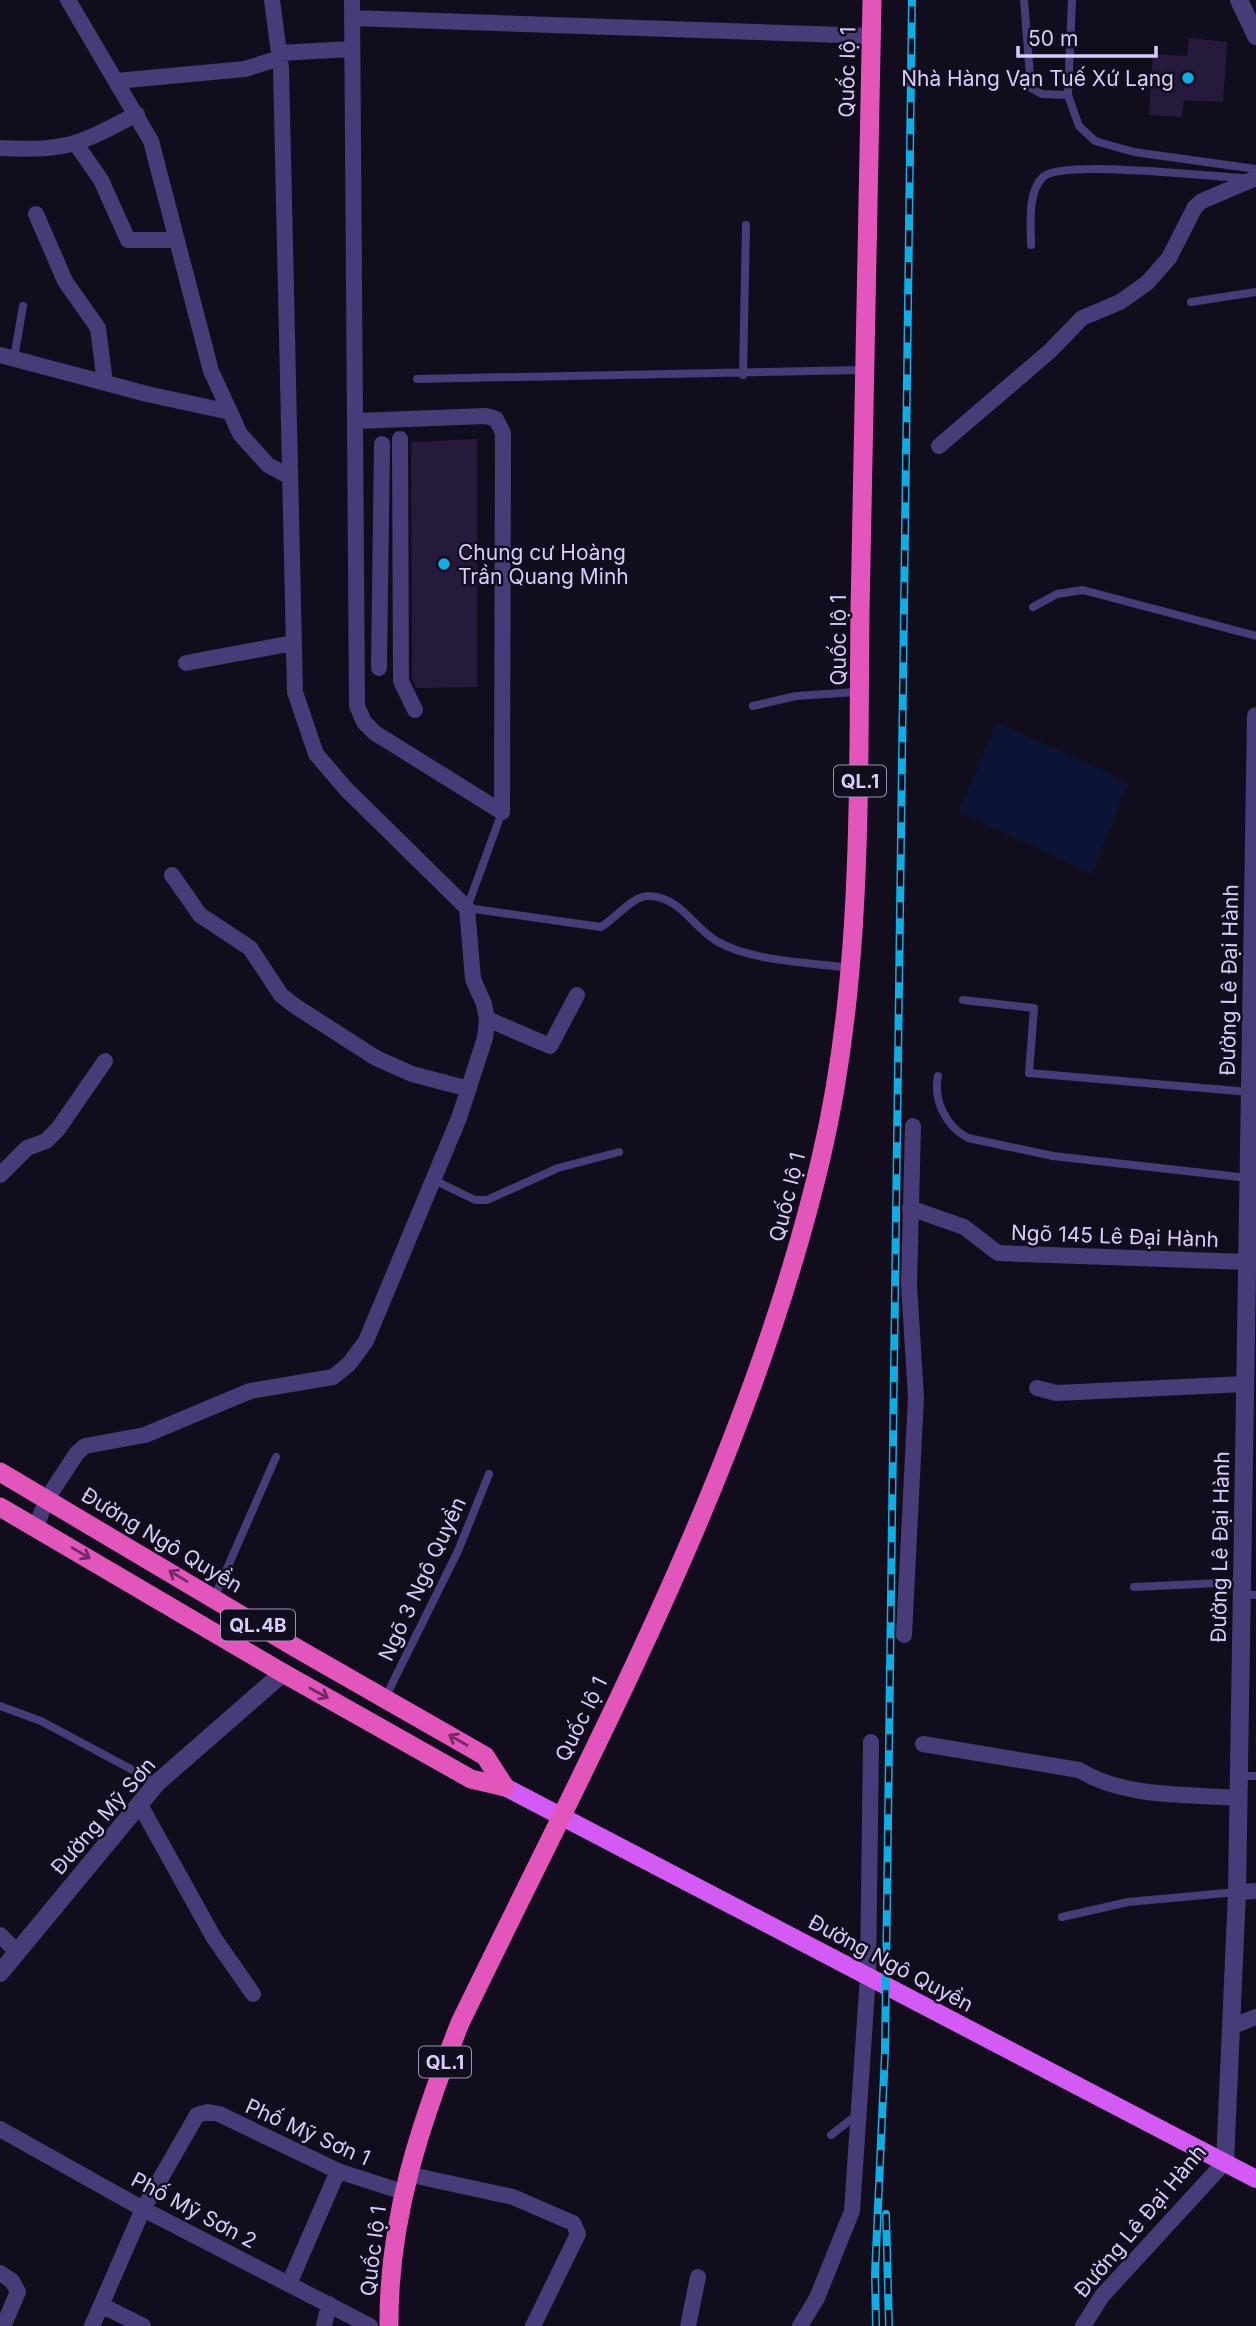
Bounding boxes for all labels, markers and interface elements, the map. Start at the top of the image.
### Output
scale bar [1018,14,1156,58]
street label: Quốc lộ 1 [834,26,860,118]
text: 50 m [1028,26,1078,51]
place label: Nhà Hàng Vạn Tuế Xứ Lạng [901,66,1174,91]
marker: Nhà Hàng Vạn Tuế Xứ Lạng [1180,70,1196,86]
place label: Chung cư Hoàng Trần Quang Minh [458,540,629,589]
marker: Chung cư Hoàng Trần Quang Minh [436,556,452,572]
street label: Quốc lộ 1 [826,594,851,686]
road number: QL.1 [834,766,886,796]
street label: Đường Lê Đại Hành [1215,884,1243,1076]
street label: Quốc lộ 1 [764,1150,810,1244]
street label: Ngõ 145 Lê Đại Hành [1011,1220,1219,1252]
street label: Đường Lê Đại Hành [1206,1451,1234,1643]
street label: Đường Ngô Quyền [77,1482,247,1598]
street label: Ngõ 3 Ngô Quyền [373,1493,471,1665]
one-way arrow [70,1546,90,1560]
one-way arrow [168,1569,188,1583]
road number: QL.4B [221,1610,295,1640]
street label: Quốc lộ 1 [550,1673,612,1765]
one-way arrow [308,1686,328,1700]
one-way arrow [449,1733,469,1747]
street label: Đường Mỹ Sơn [46,1753,160,1879]
street label: Đường Ngô Quyền [804,1909,978,2017]
road number: QL.1 [419,2046,471,2078]
street label: Phố Mỹ Sơn 1 [242,2093,374,2171]
street label: Đường Lê Đại Hành [1069,2140,1211,2302]
street label: Phố Mỹ Sơn 2 [127,2167,261,2253]
street label: Quốc lộ 1 [355,2204,391,2298]

